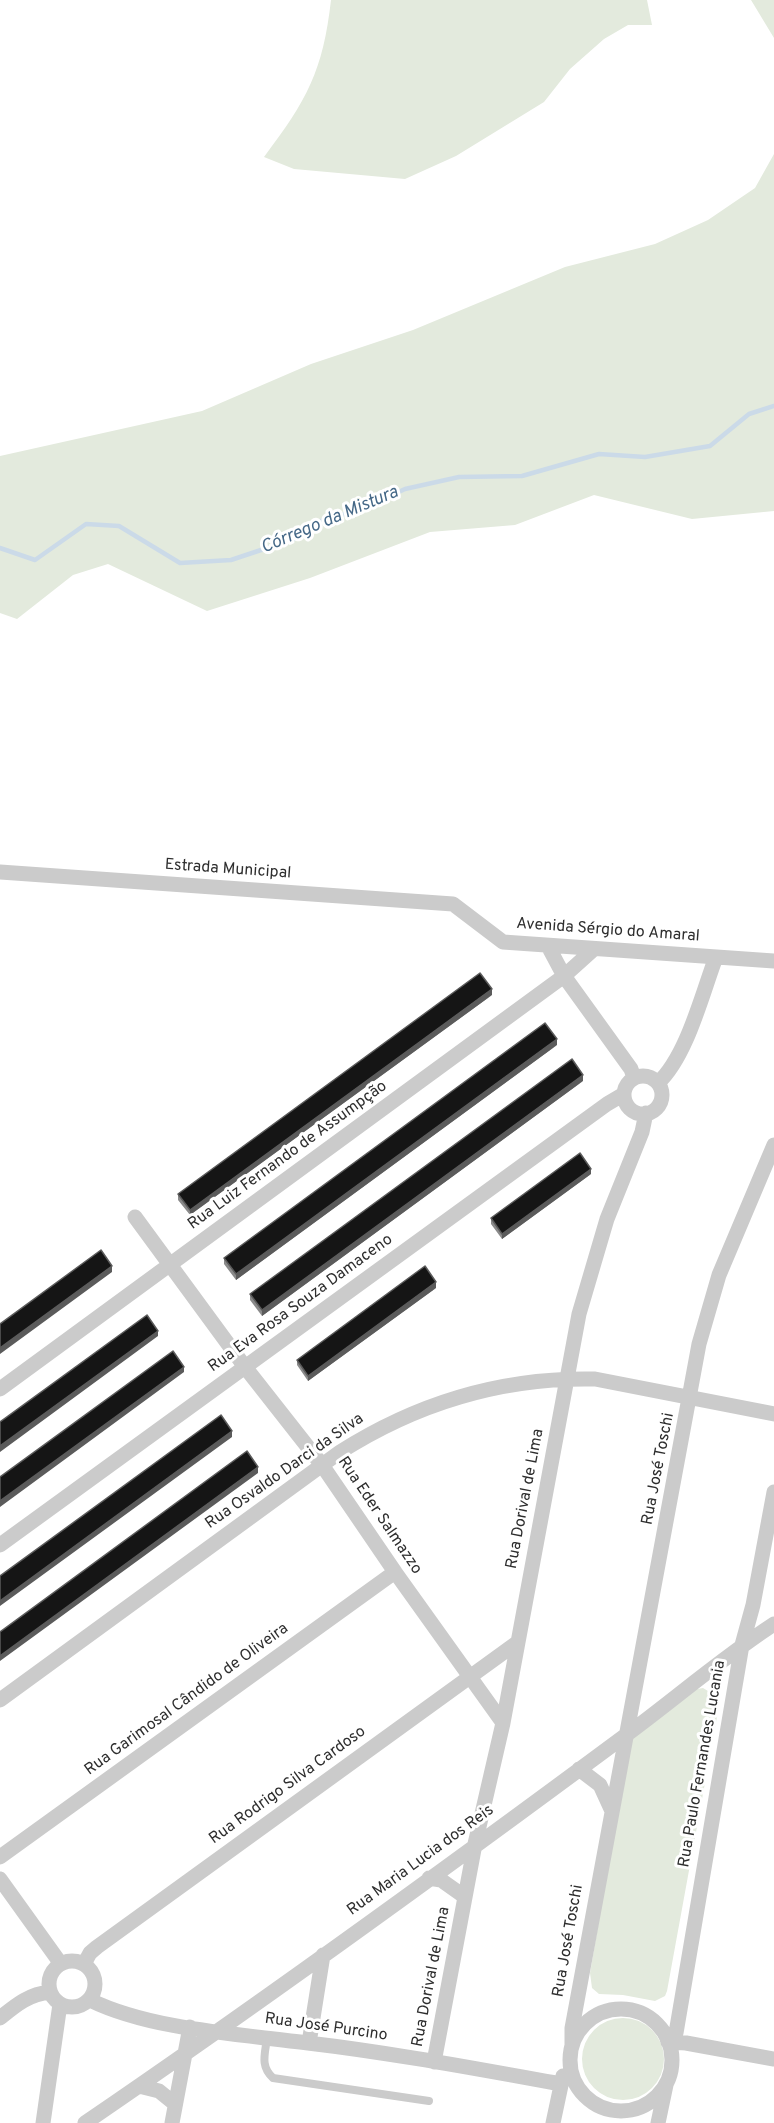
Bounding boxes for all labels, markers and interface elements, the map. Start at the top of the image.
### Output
water label: Córrego da Mistura [258,482,402,560]
street label: Estrada Municipal [164,856,292,884]
street label: Avenida Sérgio do Amaral [516,915,700,947]
street label: Rua Luiz Fernando de Assumpção [185,1077,391,1235]
street label: Rua Eva Rosa Souza Damaceno [205,1231,397,1377]
street label: Rua Osvaldo Darci da Silva [202,1410,368,1534]
street label: Rua José Toschi [639,1411,679,1527]
street label: Rua Dorival de Lima [503,1427,549,1571]
street label: Rua Eder Salmazzo [333,1454,425,1578]
street label: Rua Garimosal Cândido de Oliveira [81,1620,293,1780]
street label: Rua Paulo Fernandes Lucania [675,1659,731,1869]
street label: Rua Rodrigo Silva Cardoso [206,1723,370,1849]
street label: Rua Maria Lucia dos Reis [344,1801,498,1921]
street label: Rua José Toschi [550,1883,588,1999]
street label: Rua Dorival de Lima [409,1905,455,2049]
street label: Rua José Purcino [263,2010,389,2046]

